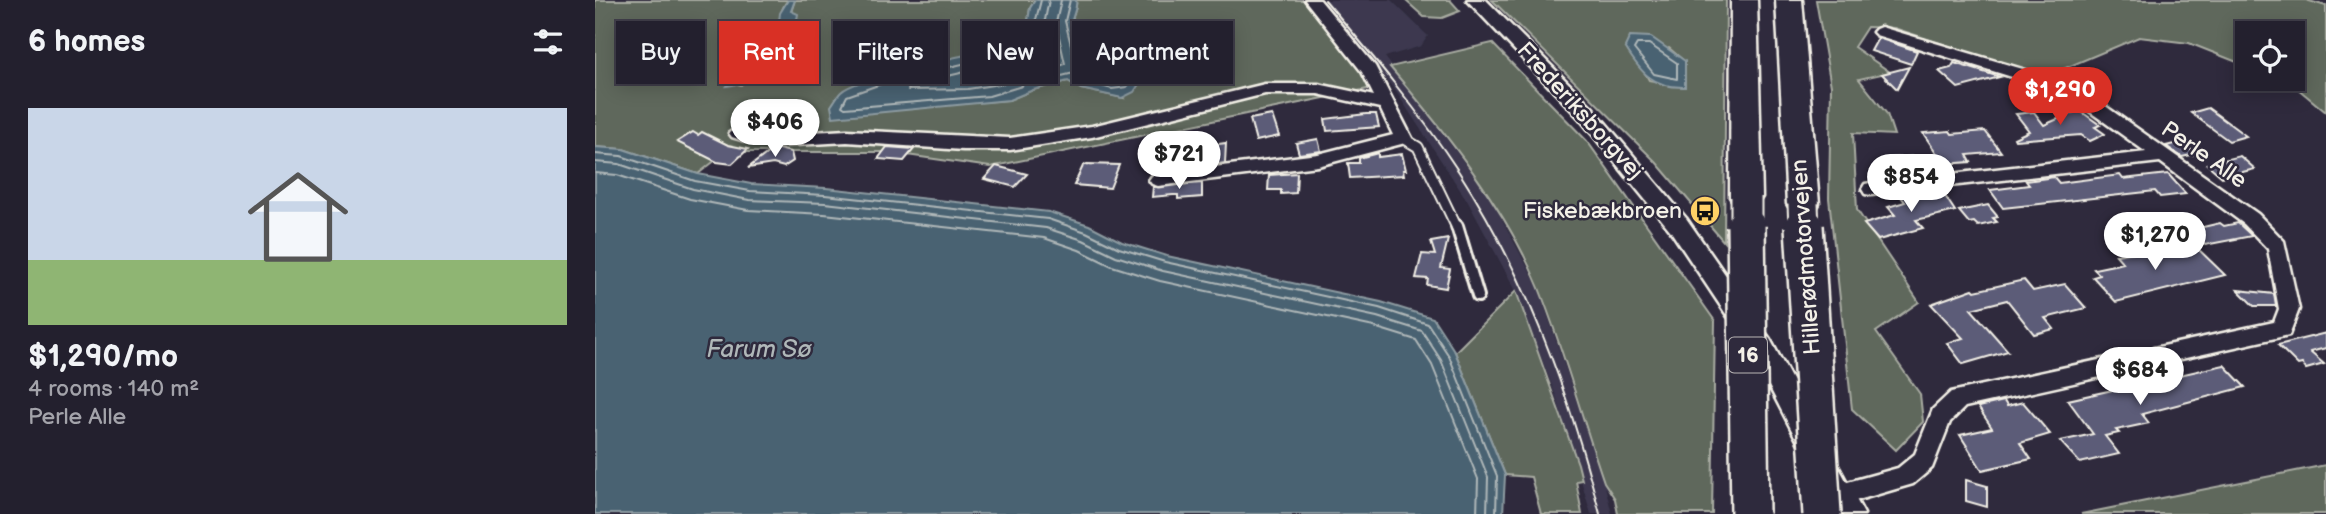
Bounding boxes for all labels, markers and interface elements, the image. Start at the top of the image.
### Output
chip: Buy [616,21,705,84]
chip: Rent [719,21,819,84]
chip: Filters [833,21,948,84]
chip: New [962,21,1058,84]
chip: Apartment [1072,21,1233,84]
map controls [2235,21,2305,91]
button: locate [2235,21,2305,91]
icon: filters [529,23,567,61]
text: 6 homes [28,24,145,60]
street label: Frederiksborgvej [1511,36,1649,186]
pin: $1,290 [2003,68,2117,127]
text: $1,290 [2024,76,2096,104]
pin: $406 [734,100,816,159]
text: $406 [747,108,803,136]
street label: Perle Alle [2156,115,2252,195]
pin: $721 [1138,132,1220,191]
text: $721 [1154,140,1204,168]
icon: home [235,154,361,280]
pin: $854 [1870,154,1952,214]
street label: Hillerødmotorvejen [1785,158,1827,356]
text: $854 [1883,163,1939,191]
bus stop icon: Fiskebækbroen [1688,194,1722,228]
place label: Fiskebækbroen [1523,197,1682,225]
pin: $1,270 [2098,212,2212,272]
text: $1,270 [2120,221,2190,249]
water label: Farum Sø [707,335,812,364]
road number: 16 [1729,338,1767,372]
text: $1,290/mo [28,339,178,375]
pin: $684 [2099,348,2181,407]
text: $684 [2112,356,2168,384]
text: 4 rooms · 140 m² [28,375,199,403]
text: Perle Alle [28,403,126,431]

